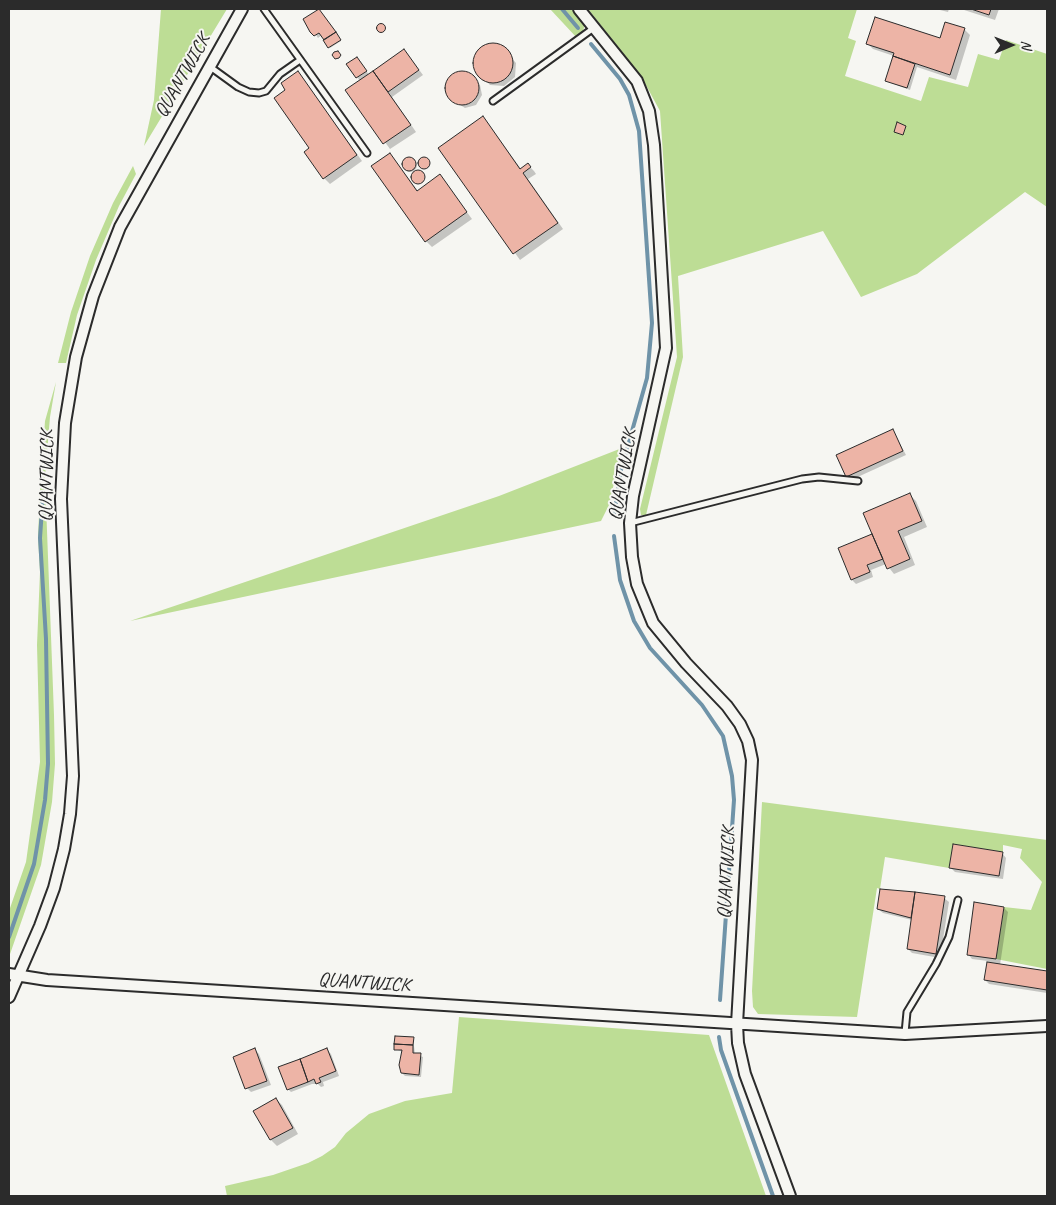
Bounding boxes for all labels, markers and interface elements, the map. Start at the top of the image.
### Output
north arrow [986,20,1036,70]
street label: QUANTWICK [150,30,216,122]
text: N [1018,40,1035,49]
street label: QUANTWICK [603,428,643,522]
street label: QUANTWICK [34,430,60,522]
street label: QUANTWICK [713,826,741,920]
street label: QUANTWICK [317,968,411,998]

